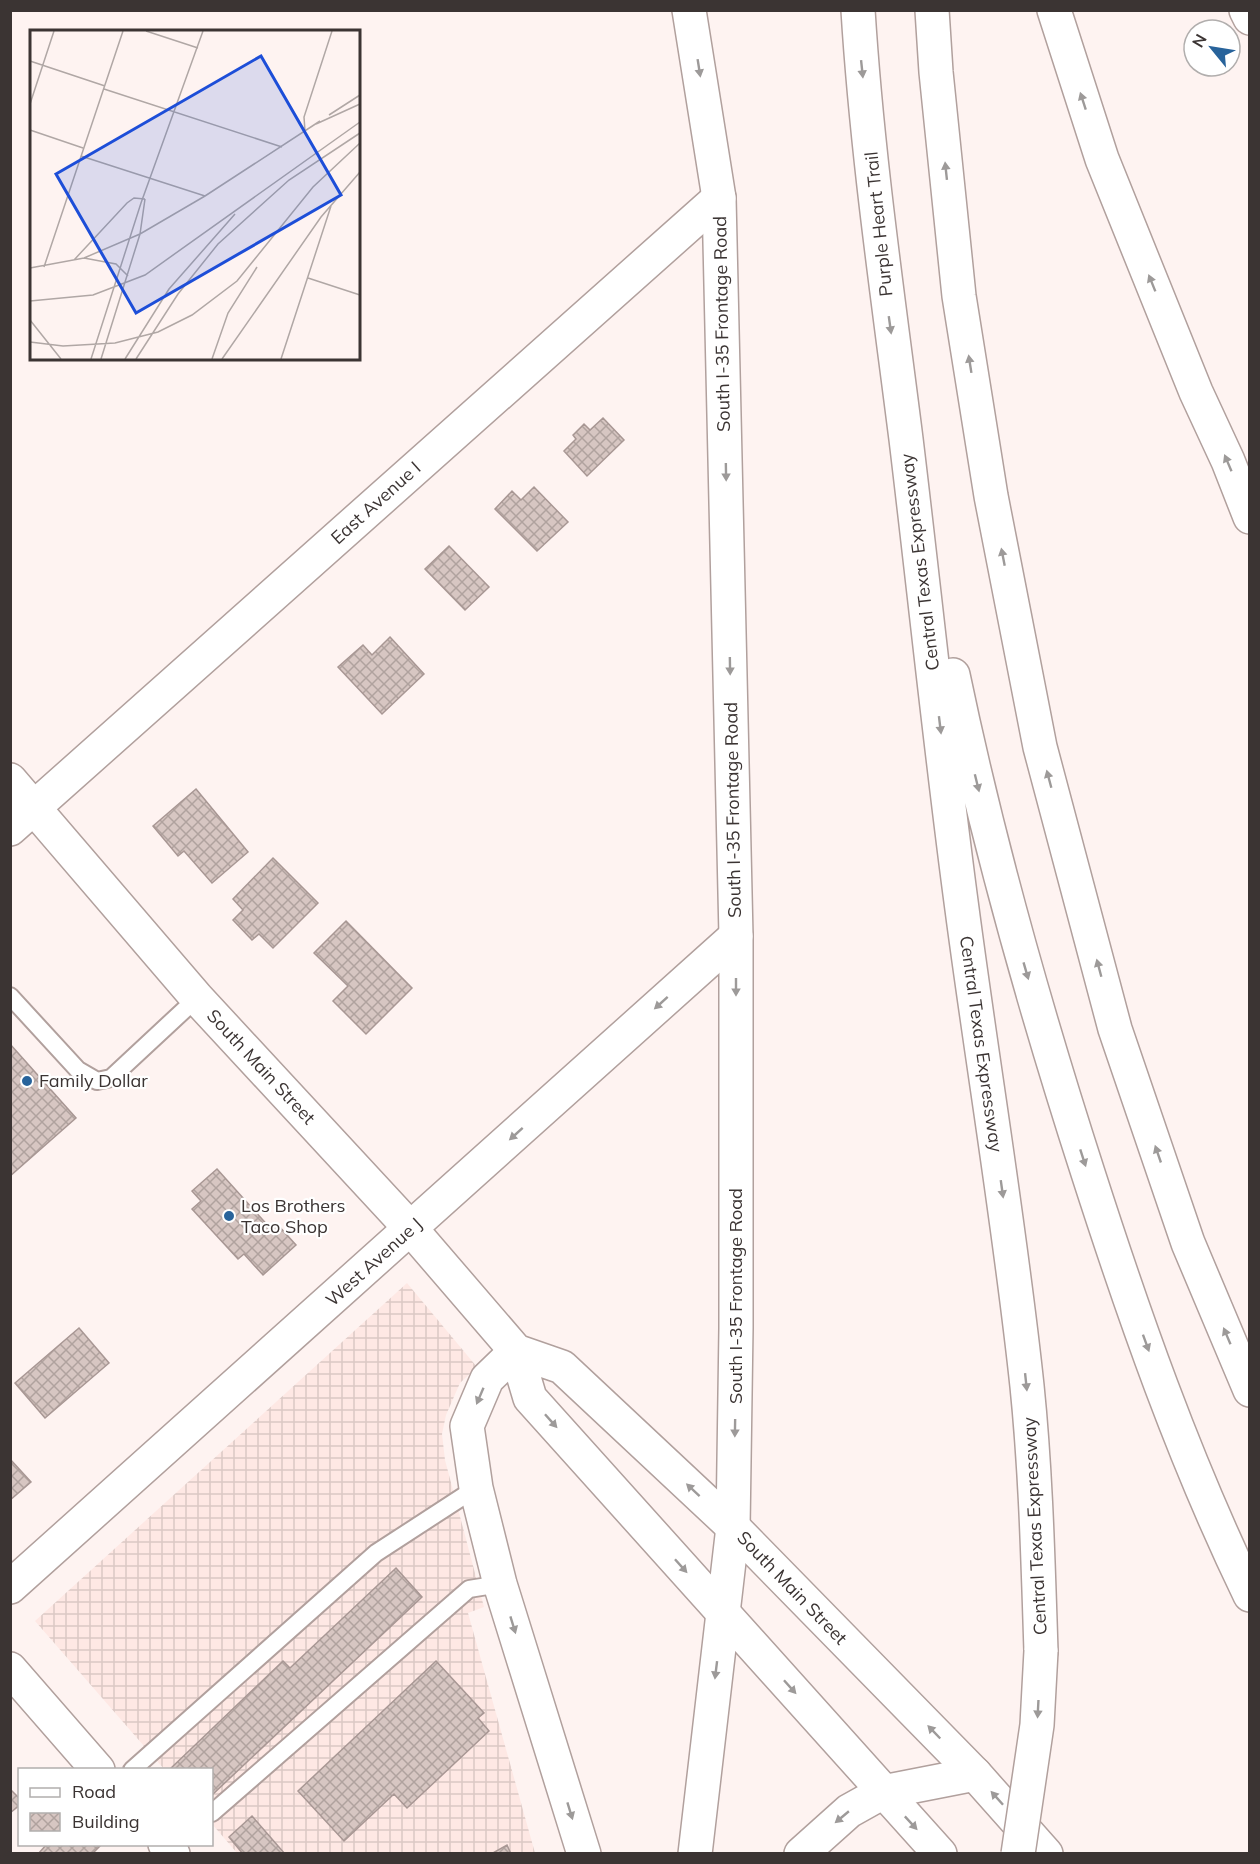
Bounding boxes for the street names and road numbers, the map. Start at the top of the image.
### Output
street label: Purple Heart Trail [859,150,898,298]
street label: South I-35 Frontage Road [708,216,735,432]
street label: Central Texas Expressway [895,452,944,672]
street label: East Avenue I [326,456,425,549]
street label: South I-35 Frontage Road [719,702,746,918]
street label: Central Texas Expressway [955,934,1008,1154]
street label: South Main Street [202,1004,321,1129]
street label: South I-35 Frontage Road [724,1188,747,1404]
street label: West Avenue J [321,1212,427,1311]
street label: Central Texas Expressway [1017,1416,1052,1636]
street label: South Main Street [732,1526,852,1649]

